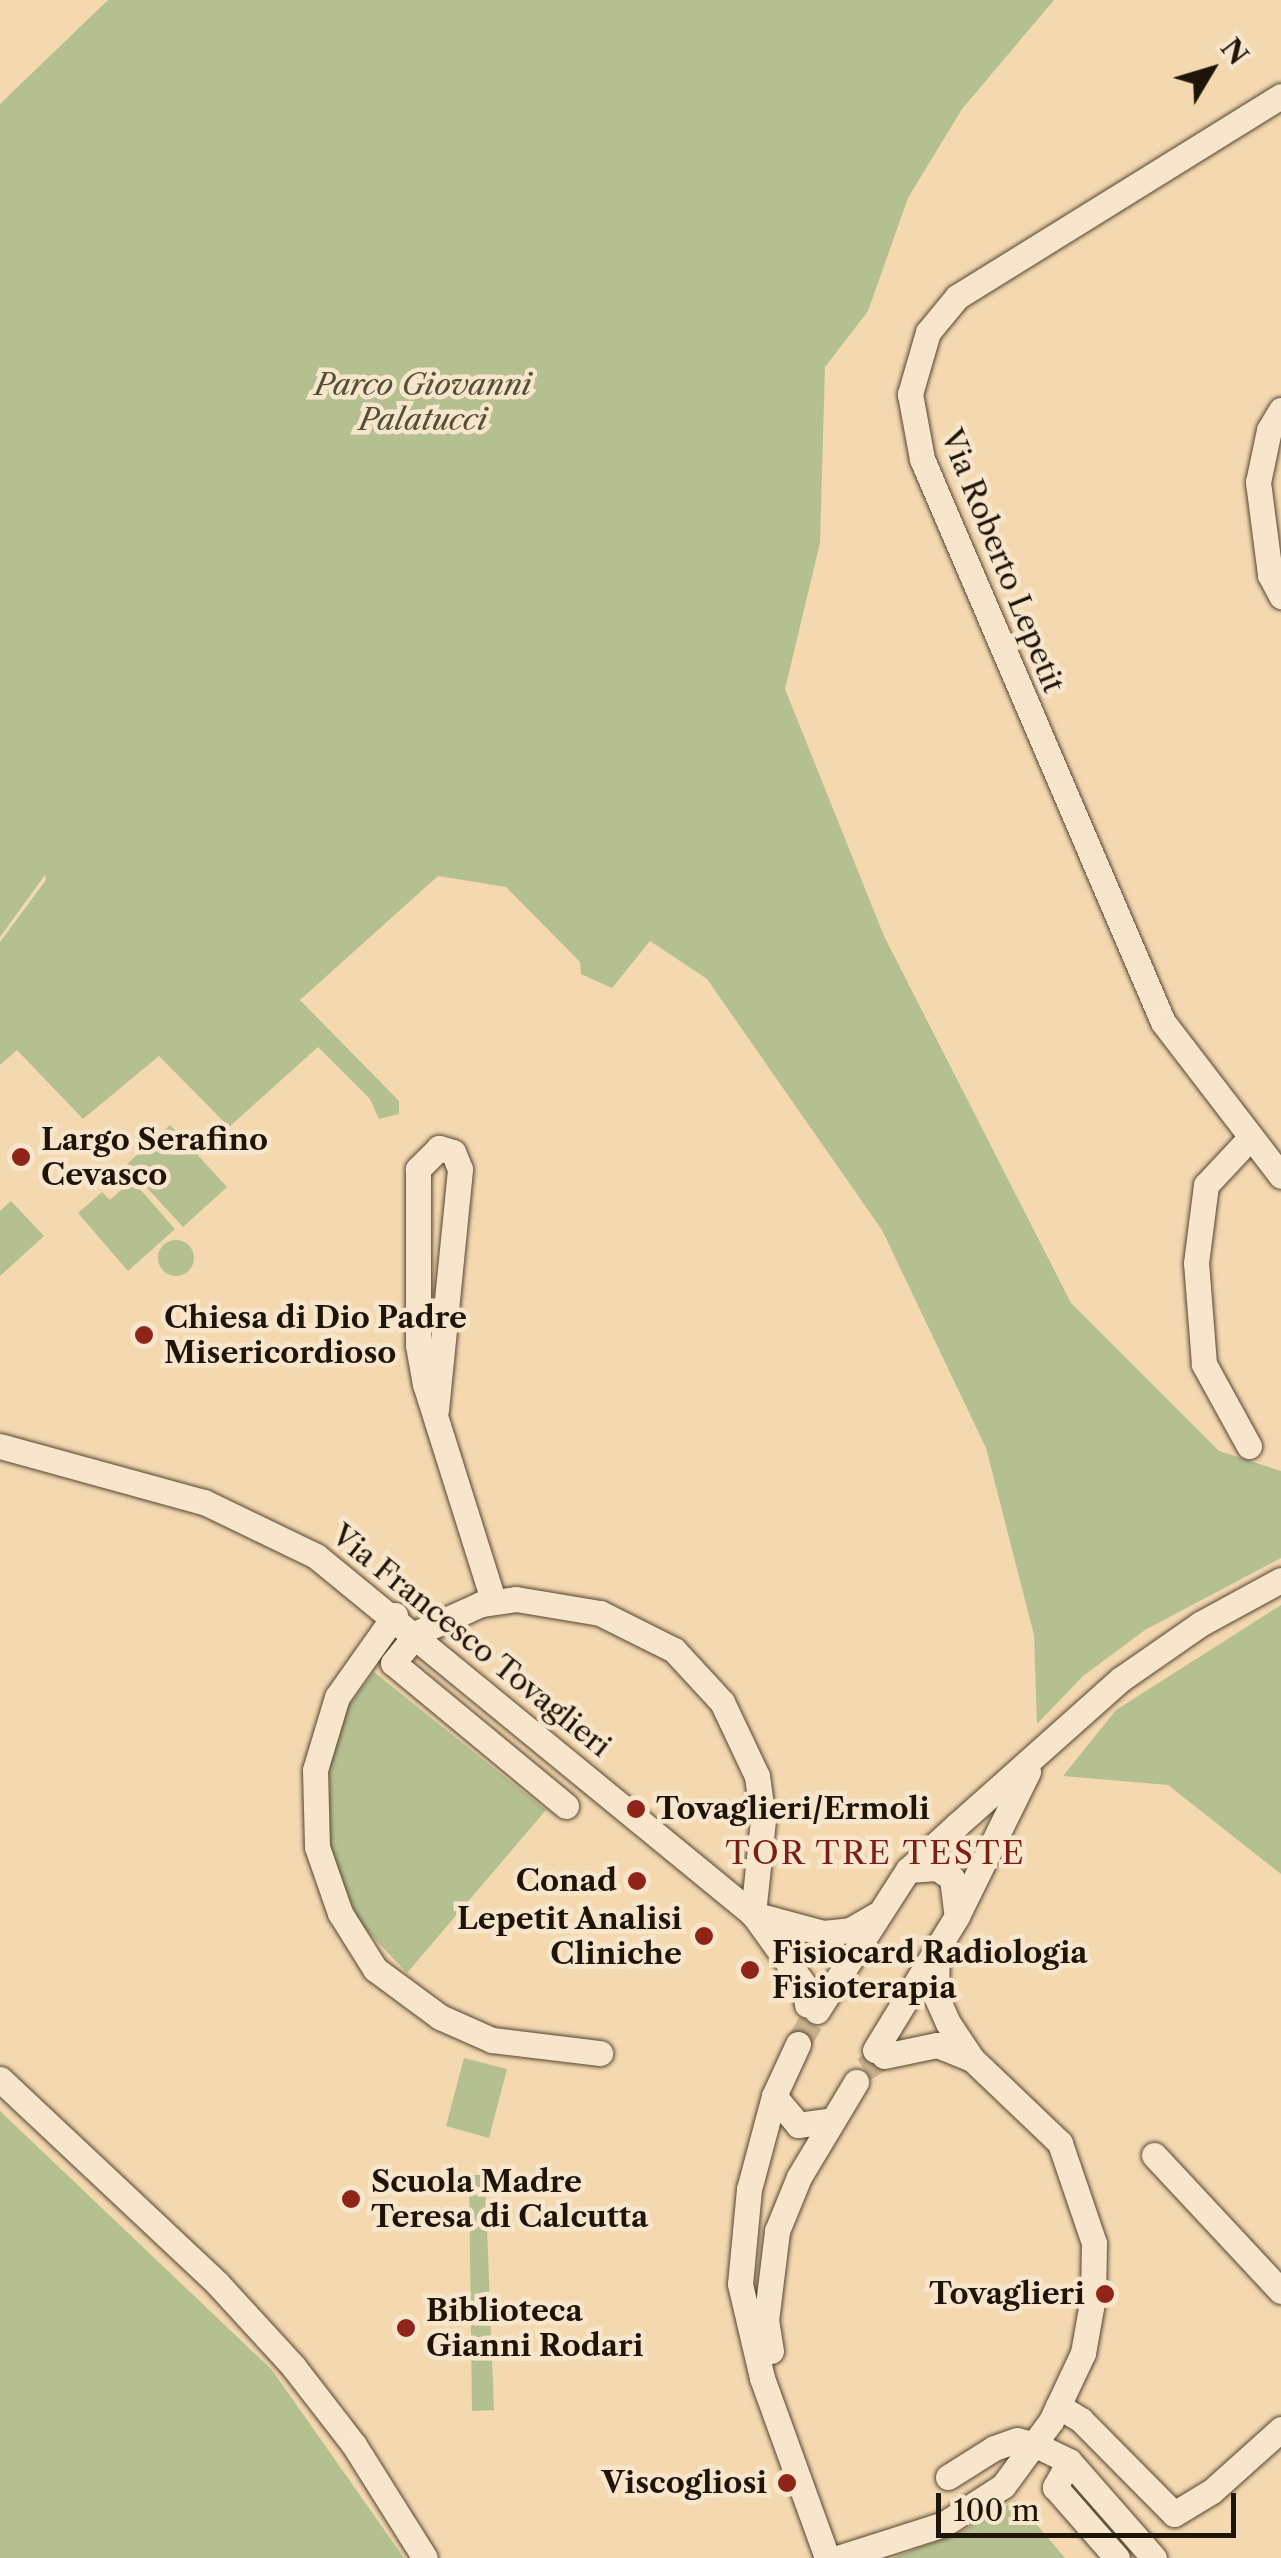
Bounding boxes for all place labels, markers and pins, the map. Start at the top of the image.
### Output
place label: Largo Serafino Cevasco [41,1122,268,1192]
marker: Largo Serafino Cevasco [10,1146,32,1168]
place label: Chiesa di Dio Padre Misericordioso [164,1300,467,1370]
marker: Chiesa di Dio Padre Misericordioso [133,1324,155,1346]
place label: Tovaglieri/Ermoli [656,1791,930,1827]
marker: Tovaglieri/Ermoli [625,1798,647,1820]
place label: Conad [516,1863,617,1899]
marker: Conad [626,1870,648,1892]
place label: Lepetit Analisi Cliniche [456,1901,682,1972]
marker: Lepetit Analisi Cliniche [691,1923,717,1949]
place label: Fisiocard Radiologia Fisioterapia [772,1935,1088,2006]
marker: Fisiocard Radiologia Fisioterapia [737,1957,763,1983]
place label: Scuola Madre Teresa di Calcutta [371,2164,649,2234]
marker: Scuola Madre Teresa di Calcutta [340,2188,362,2210]
place label: Tovaglieri [929,2276,1085,2312]
marker: Tovaglieri [1094,2283,1116,2305]
place label: Biblioteca Gianni Rodari [426,2293,643,2364]
marker: Biblioteca Gianni Rodari [395,2317,417,2339]
place label: Viscogliosi [602,2465,767,2501]
marker: Viscogliosi [776,2472,798,2494]

